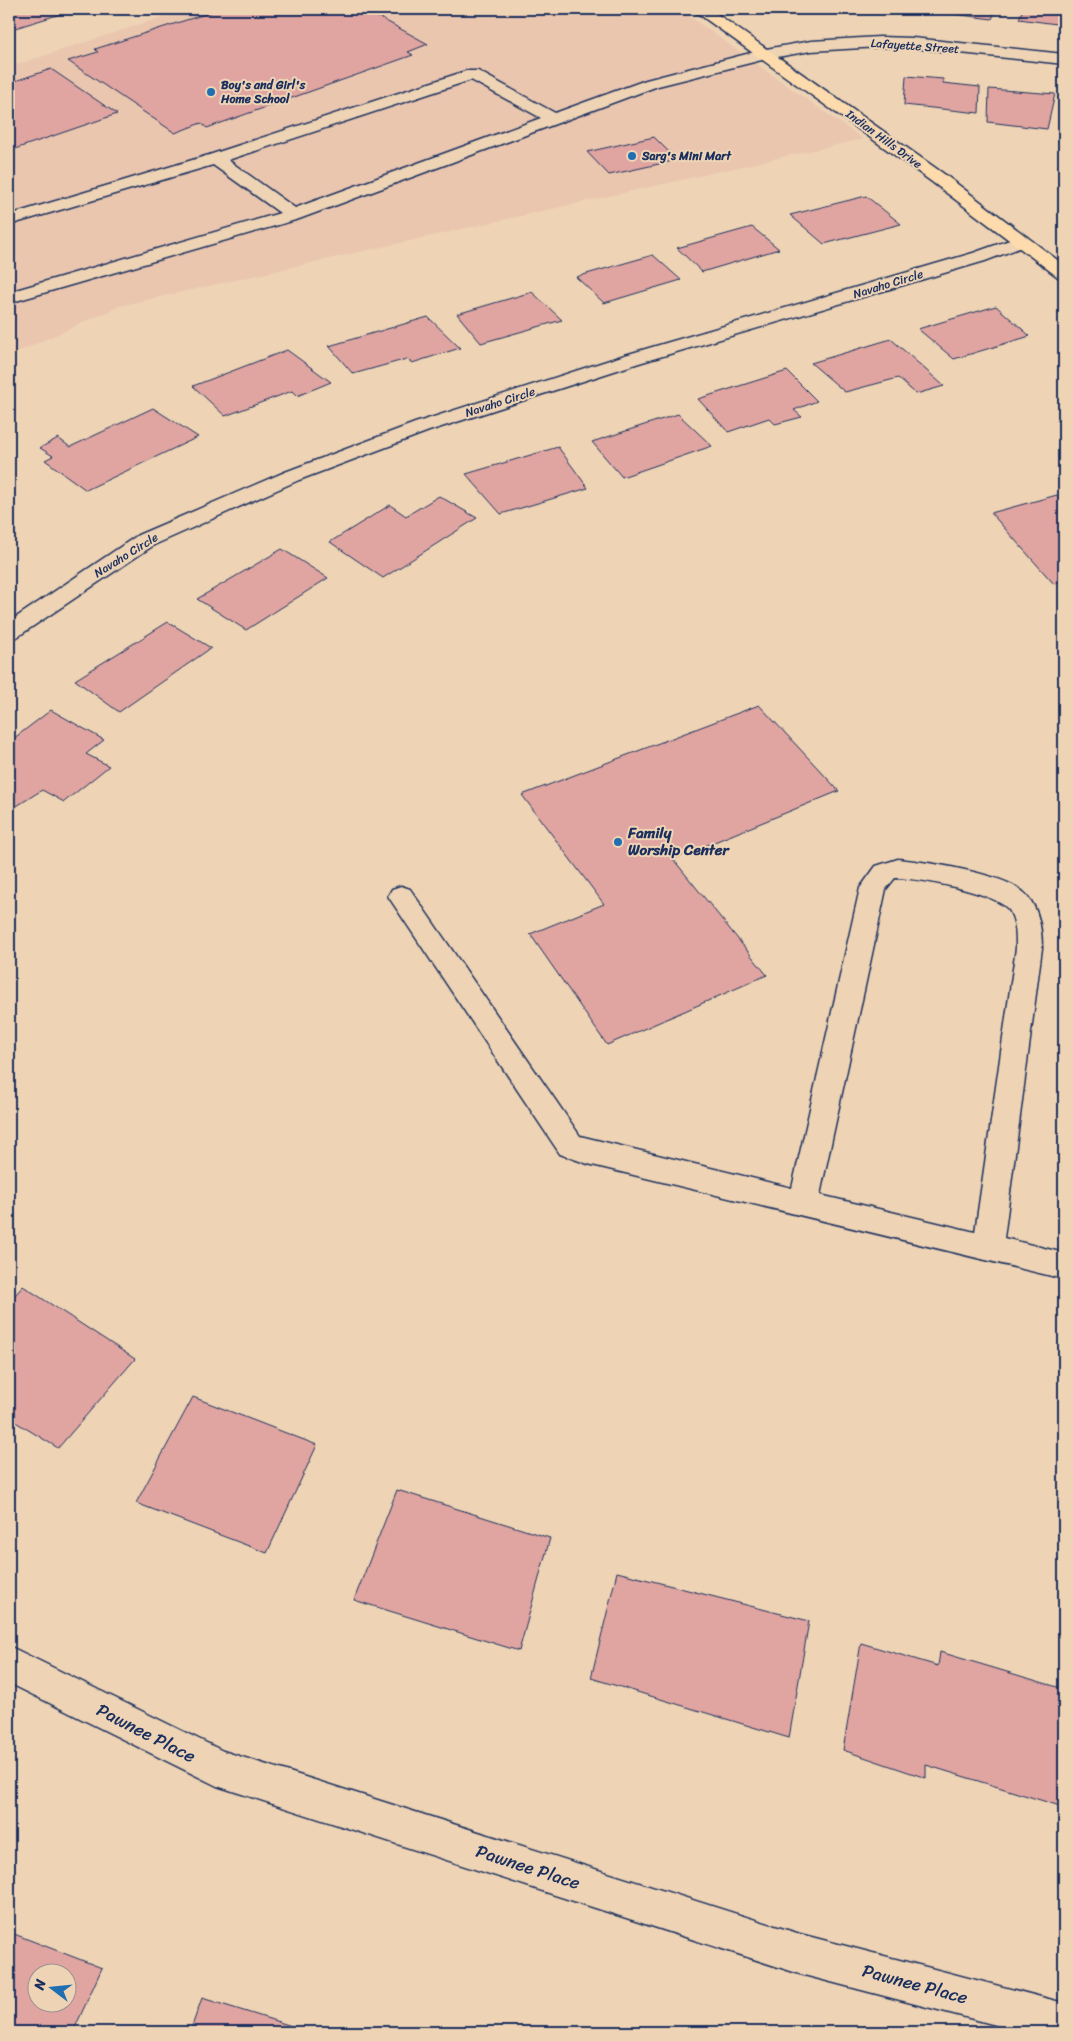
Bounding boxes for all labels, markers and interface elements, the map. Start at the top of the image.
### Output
street label: Lafayette Street [870,32,960,60]
place label: Boy's and Girl's Home School [220,74,306,110]
marker: Boy's and Girl's Home School [205,86,217,98]
street label: Indian Hills Drive [840,103,927,174]
place label: Sarg's Mini Mart [641,145,732,167]
marker: Sarg's Mini Mart [626,150,638,162]
street label: Navaho Circle [850,263,926,305]
street label: Navaho Circle [462,380,538,424]
street label: Navaho Circle [89,526,163,584]
place label: Family Worship Center [627,820,730,863]
marker: Family Worship Center [612,836,624,848]
street label: Pawnee Place [91,1694,201,1772]
street label: Pawnee Place [472,1835,584,1899]
street label: Pawnee Place [859,1955,971,2013]
north arrow [28,1964,78,2014]
text: N [26,1976,53,1994]

